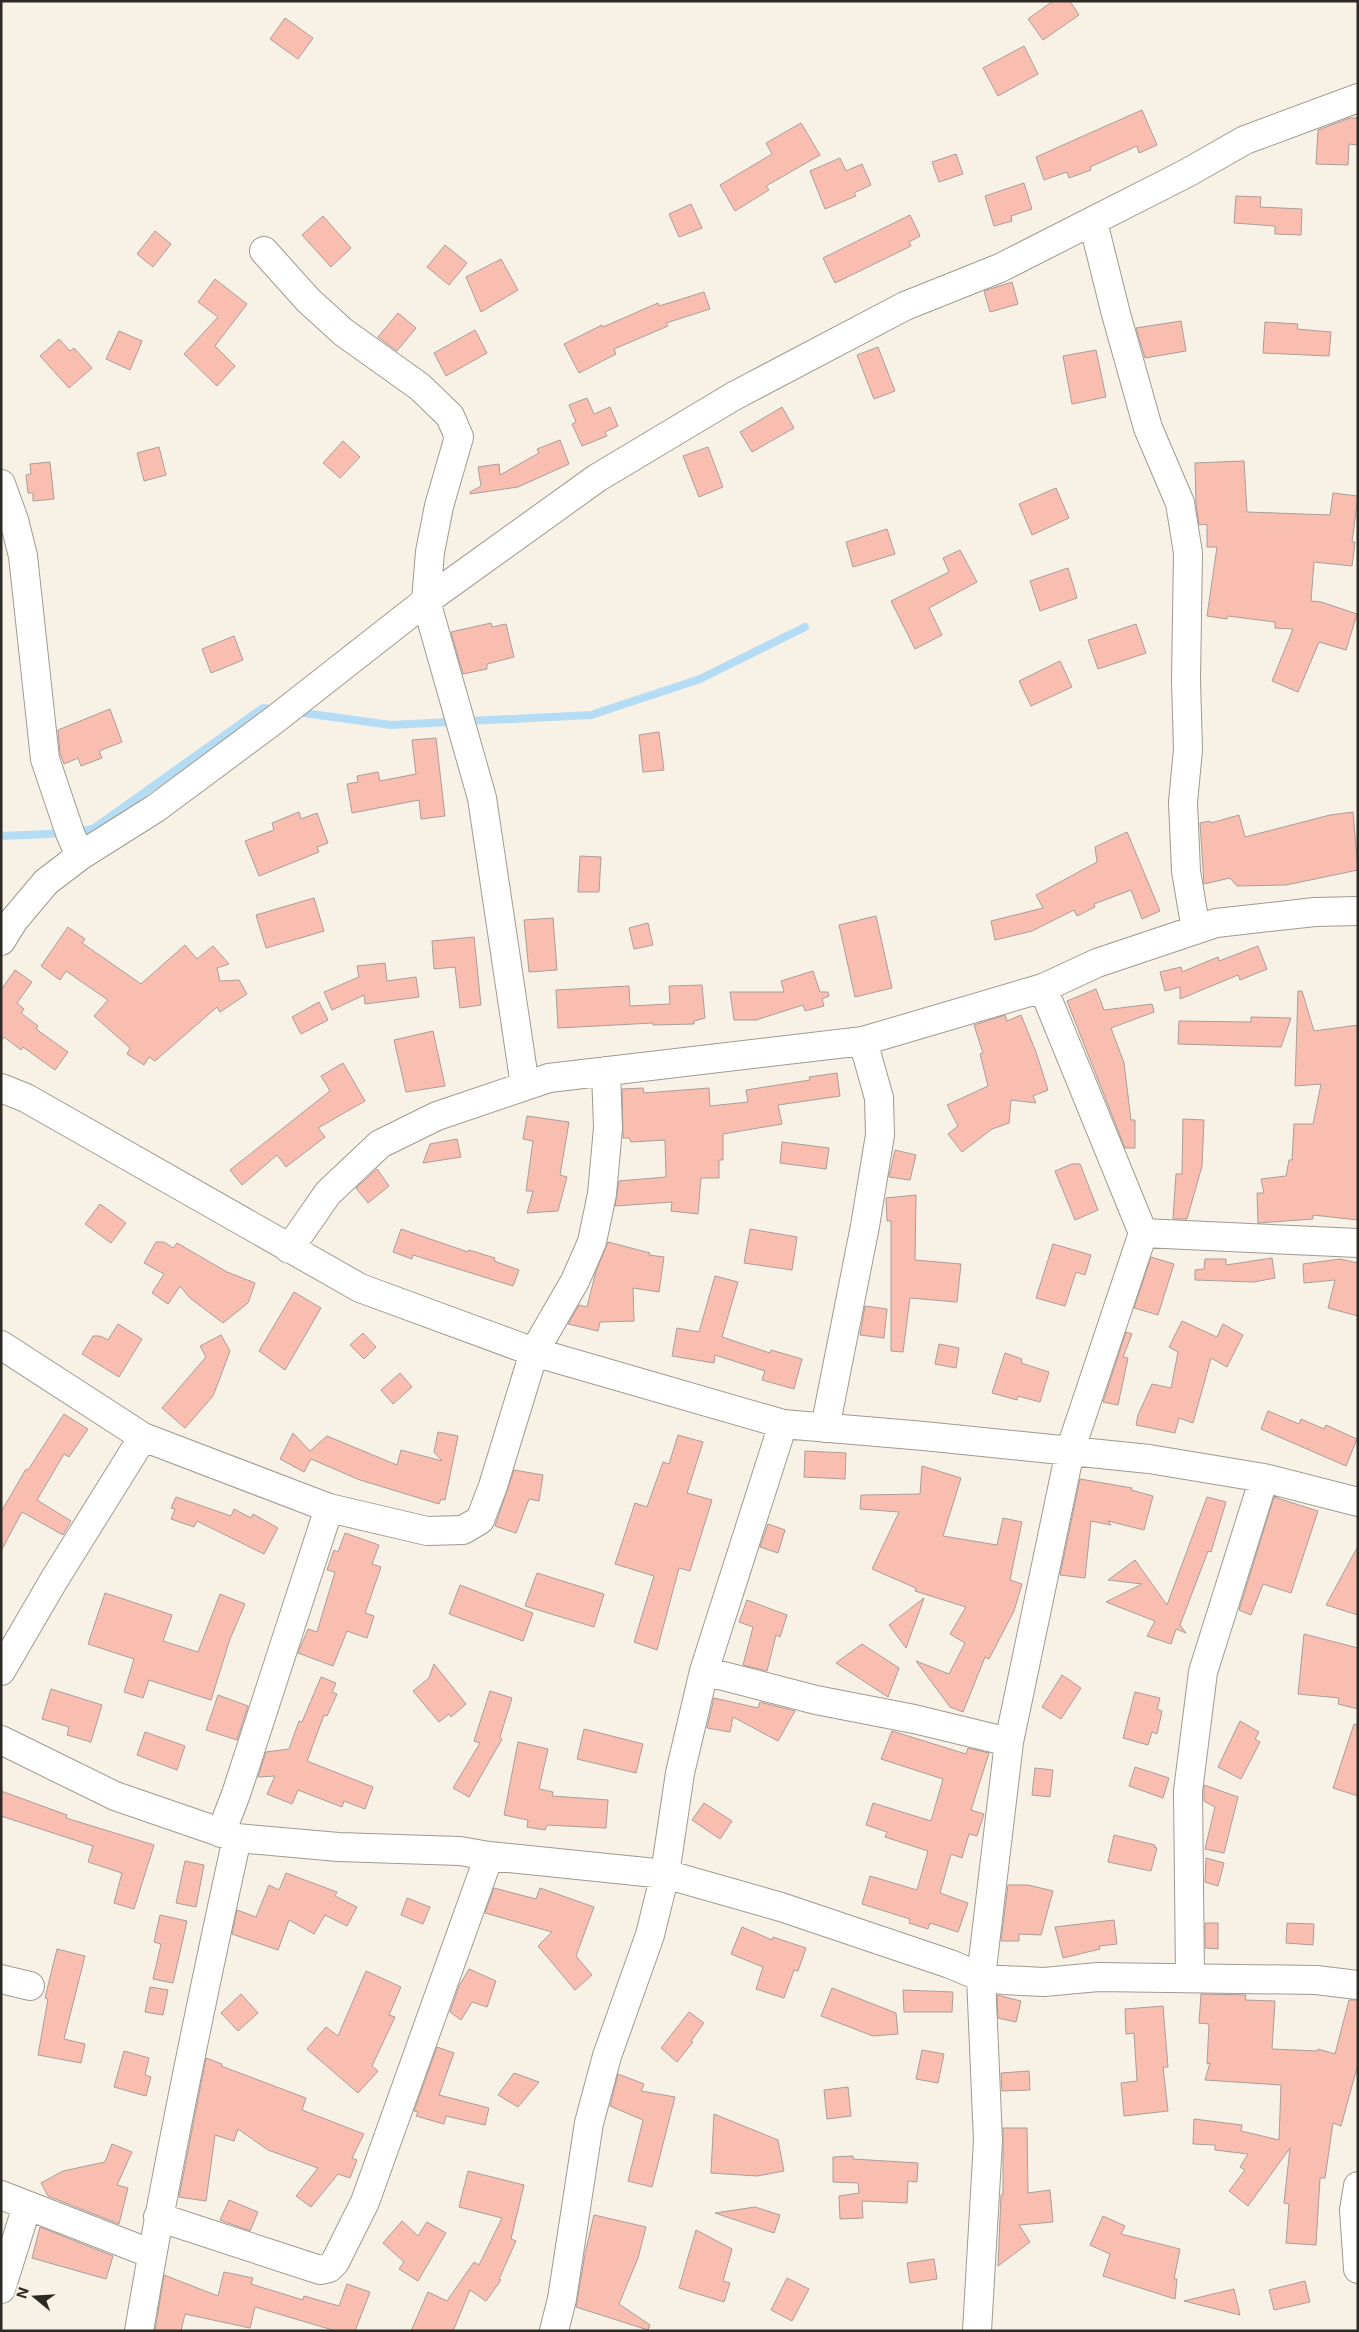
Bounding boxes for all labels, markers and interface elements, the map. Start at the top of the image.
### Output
north arrow [10,2272,60,2322]
text: N [12,2285,32,2301]

